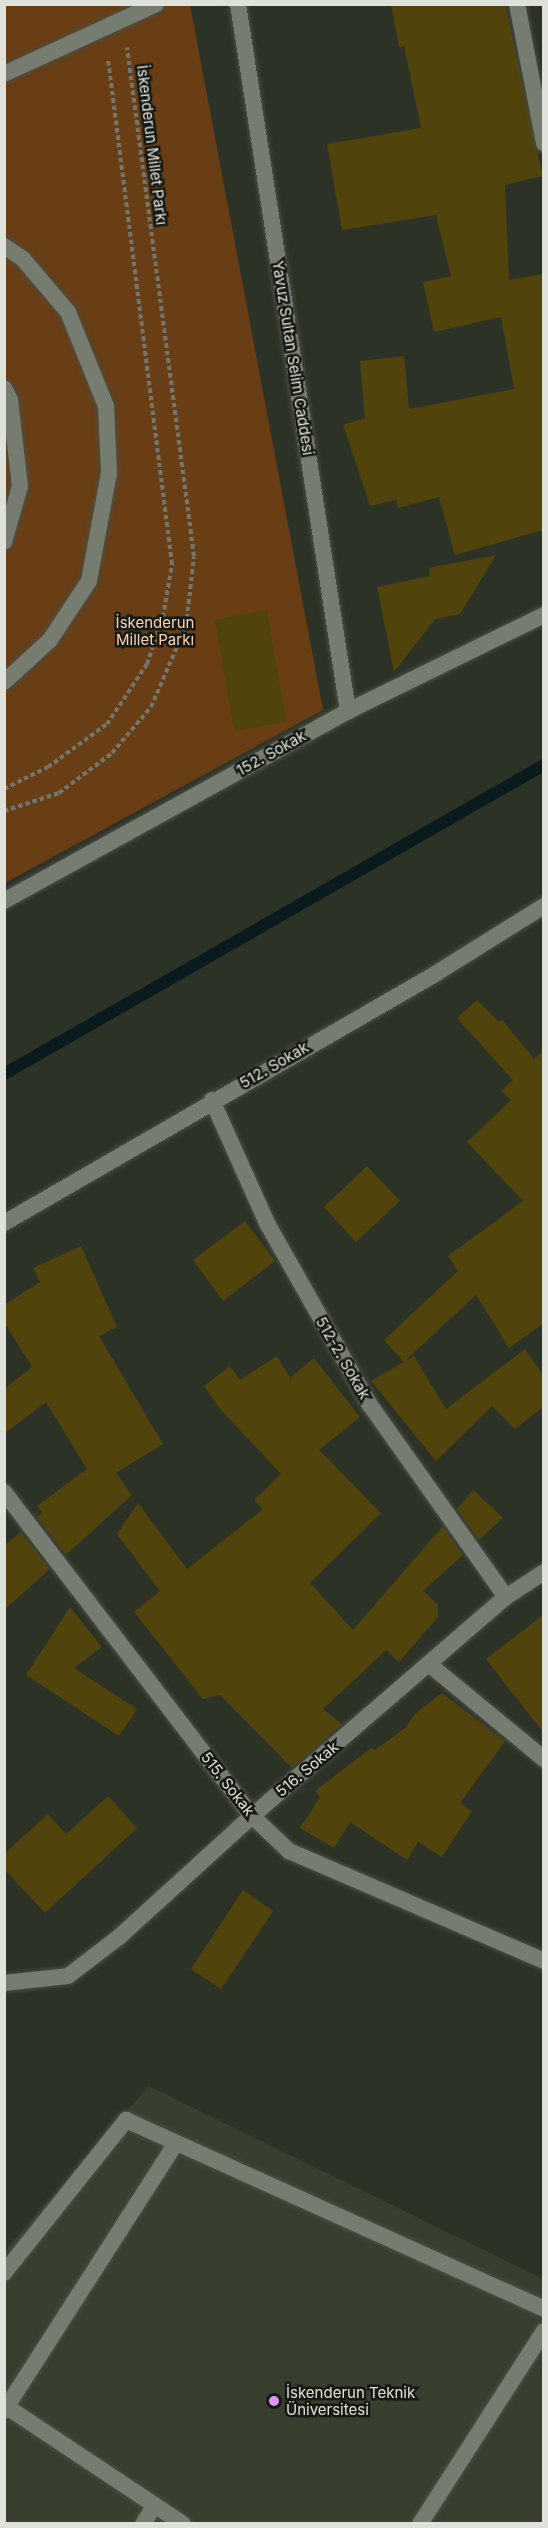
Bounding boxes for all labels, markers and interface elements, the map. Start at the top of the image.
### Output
street label: İskenderun Millet Parkı [133,64,171,226]
street label: Yavuz Sultan Selim Caddesi [269,259,317,457]
park label: İskenderun Millet Parkı [116,613,194,648]
street label: 152. Sokak [233,727,309,779]
street label: 512. Sokak [236,1038,312,1092]
street label: 512-2. Sokak [312,1314,374,1402]
street label: 516. Sokak [272,1738,342,1800]
street label: 515. Sokak [198,1749,258,1819]
place label: İskenderun Teknik Üniversitesi [286,2383,415,2418]
marker: İskenderun Teknik Üniversitesi [267,2394,281,2408]

